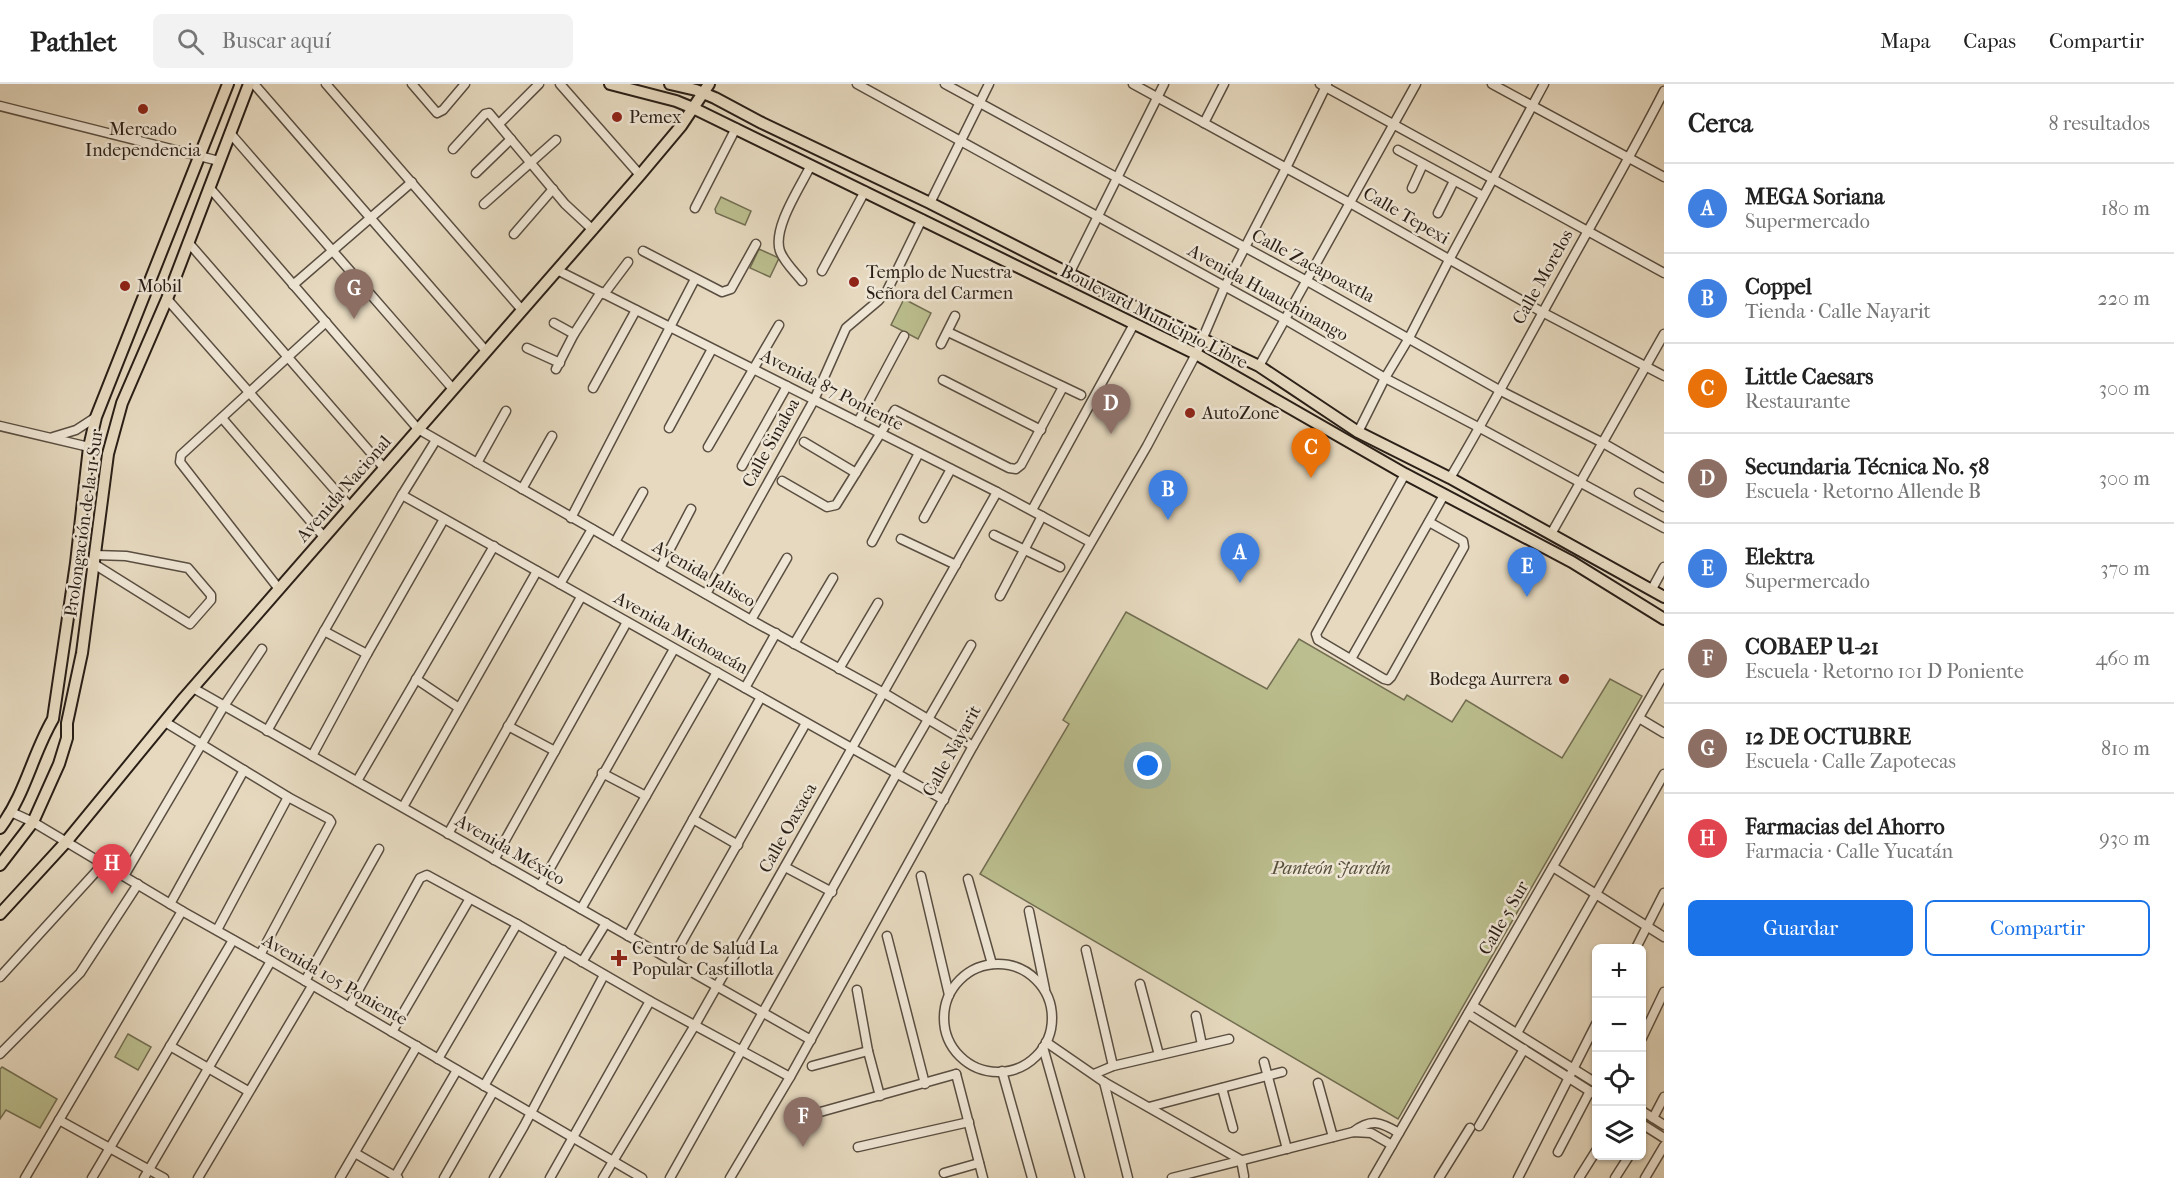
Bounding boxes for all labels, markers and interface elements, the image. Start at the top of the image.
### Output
search box [153,14,573,68]
text: Pathlet [30,25,117,58]
icon: search [174,25,207,58]
text: Buscar aquí [222,28,331,54]
text: Mapa [1880,29,1930,53]
text: Capas [1963,29,2016,53]
text: Compartir [2049,29,2144,53]
marker: Mercado Independencia [136,102,150,116]
place label: Pemex [629,107,682,128]
text: Cerca [1688,108,1753,139]
marker: Pemex [610,110,624,124]
text: 8 resultados [2048,112,2150,135]
place label: Mercado Independencia [85,119,202,161]
street label: Calle Tepexi [1359,183,1453,249]
text: MEGA Soriana [1745,184,1884,210]
text: A [1701,197,1714,220]
text: 180 m [2101,197,2150,220]
text: Supermercado [1745,210,1870,233]
street label: Calle Zacapoaxtla [1248,225,1379,308]
street label: Calle Morelos [1508,226,1578,328]
street label: Avenida Huauchinango [1183,240,1352,346]
street label: Boulevard Municipio Libre [1057,261,1251,374]
place label: Templo de Nuestra Señora del Carmen [866,262,1014,304]
pin: G [334,270,374,319]
text: Coppel [1745,274,1812,300]
marker: Templo de Nuestra Señora del Carmen [847,275,861,289]
place label: Mobil [137,276,182,297]
marker: Mobil [118,279,132,293]
text: B [1701,287,1714,310]
text: 220 m [2097,287,2150,310]
text: Tienda · Calle Nayarit [1745,300,1931,323]
street label: Avenida 87 Poniente [756,344,907,435]
text: Little Caesars [1745,364,1873,390]
text: C [1701,377,1714,400]
text: 300 m [2099,377,2150,400]
pin: D [1092,384,1130,434]
text: Restaurante [1745,390,1850,413]
street label: Calle Sinaloa [738,394,804,491]
place label: AutoZone [1201,403,1279,424]
marker: AutoZone [1183,406,1197,420]
street label: Prolongación de la 11 Sur [60,427,108,618]
pin: C [1292,428,1330,478]
street label: Avenida Nacional [291,432,396,547]
text: Secundaria Técnica No. 58 [1745,454,1989,480]
text: D [1700,467,1715,490]
text: 300 m [2099,467,2150,490]
pin: B [1148,470,1188,520]
text: Escuela · Retorno Allende B [1745,480,1981,503]
pin: A [1220,534,1260,583]
street label: Avenida Jalisco [648,536,759,612]
text: Elektra [1745,544,1814,570]
pin: E [1508,548,1546,597]
text: E [1701,557,1714,580]
text: 370 m [2100,557,2150,580]
text: Supermercado [1745,570,1870,593]
street label: Avenida Michoacán [609,587,752,679]
text: COBAEP U-21 [1745,634,1879,660]
text: F [1702,647,1713,670]
text: 460 m [2095,647,2150,670]
text: Escuela · Retorno 101 D Poniente [1745,660,2024,683]
place label: Bodega Aurrera [1429,669,1553,690]
marker: Bodega Aurrera [1557,672,1571,686]
street label: Calle Nayarit [918,701,986,800]
text: 12 DE OCTUBRE [1745,724,1911,750]
text: G [1700,737,1715,760]
text: 810 m [2101,737,2150,760]
text: Escuela · Calle Zapotecas [1745,750,1956,773]
your location [1133,751,1162,780]
street label: Calle Oaxaca [755,779,822,877]
street label: Avenida México [451,810,569,890]
text: Farmacias del Ahorro [1745,814,1945,840]
text: H [1700,827,1715,850]
text: 930 m [2099,827,2150,850]
text: Farmacia · Calle Yucatán [1745,840,1953,863]
pin: H [92,844,132,894]
park label: Panteón Jardín [1270,858,1391,879]
street label: Calle 5 Sur [1474,877,1534,959]
button: Guardar [1688,900,1913,956]
button: Compartir [1925,900,2150,956]
street label: Avenida 105 Poniente [258,929,411,1030]
place label: Centro de Salud La Popular Castillotla [632,938,779,980]
map controls [1592,944,1646,1160]
button: + [1592,944,1646,998]
marker: Centro de Salud La Popular Castillotla [610,949,628,967]
button: − [1592,998,1646,1052]
button: locate [1592,1052,1646,1106]
pin: F [784,1098,822,1147]
button: layers [1592,1106,1646,1160]

